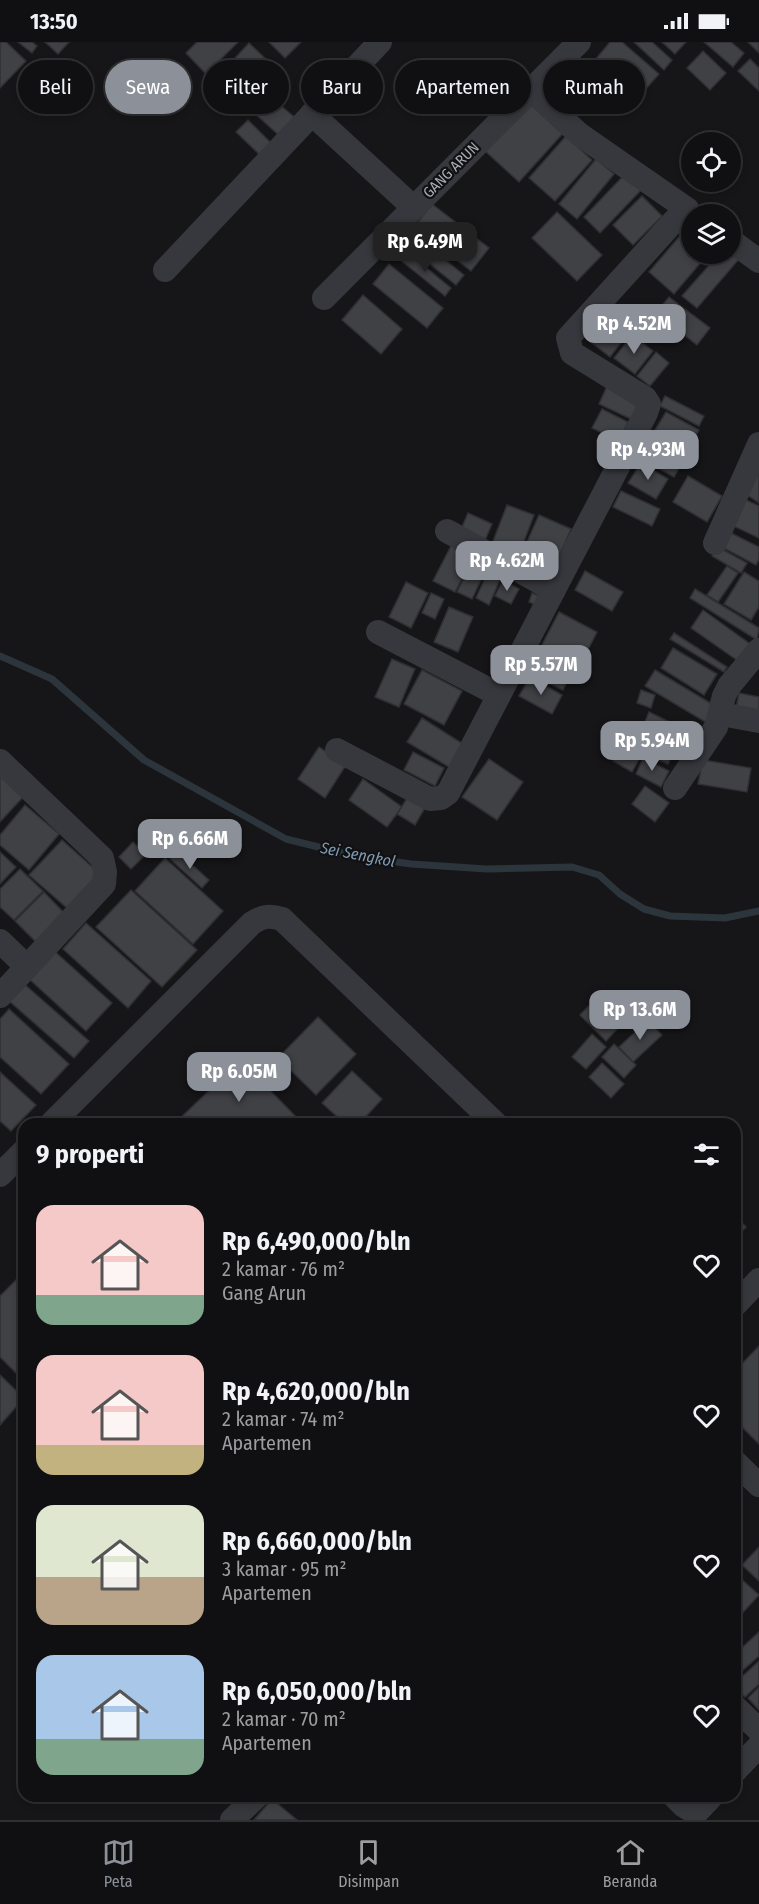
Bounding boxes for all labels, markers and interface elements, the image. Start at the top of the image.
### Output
text: 13:50 [30,8,78,35]
chip: Beli [18,60,93,114]
chip: Sewa [105,60,191,114]
chip: Filter [203,60,289,114]
chip: Baru [301,60,383,114]
chip: Apartemen [395,60,531,114]
chip: Rumah [543,60,645,114]
map controls [681,132,741,264]
button: locate [681,132,741,192]
street label: GANG ARUN [419,138,483,202]
button: layers [681,204,741,264]
pin: Rp 6.49M [363,222,487,273]
text: Rp 6.49M [387,229,463,253]
pin: Rp 4.52M [572,304,696,355]
text: Rp 4.52M [597,311,671,335]
pin: Rp 4.93M [586,430,710,481]
text: Rp 4.93M [611,437,685,461]
pin: Rp 4.62M [445,541,569,592]
text: Rp 4.62M [470,548,544,572]
pin: Rp 5.57M [479,645,603,696]
text: Rp 5.57M [504,652,578,676]
pin: Rp 5.94M [590,721,714,772]
text: Rp 5.94M [614,728,690,752]
pin: Rp 6.66M [128,819,252,870]
text: Rp 6.66M [152,826,228,850]
water label: Sei Sengkol [318,838,397,871]
pin: Rp 13.6M [578,990,702,1041]
text: Rp 13.6M [603,997,677,1021]
pin: Rp 6.05M [177,1052,301,1103]
text: Rp 6.05M [201,1059,277,1083]
icon: filters [690,1138,723,1171]
text: 9 properti [36,1139,144,1170]
text: Rp 6,490,000/bln [222,1226,411,1257]
icon: home [84,1229,156,1301]
icon: heart [690,1249,723,1282]
text: 2 kamar · 76 m² [222,1257,345,1281]
text: Gang Arun [222,1281,306,1305]
text: Rp 4,620,000/bln [222,1376,410,1407]
icon: home [84,1379,156,1451]
icon: heart [690,1399,723,1432]
text: 2 kamar · 74 m² [222,1407,344,1431]
text: Apartemen [222,1431,312,1455]
text: Rp 6,660,000/bln [222,1526,412,1557]
icon: home [84,1529,156,1601]
icon: heart [690,1549,723,1582]
text: 3 kamar · 95 m² [222,1557,346,1581]
text: Apartemen [222,1581,312,1605]
text: Rp 6,050,000/bln [222,1676,412,1707]
icon: home [84,1679,156,1751]
icon: heart [690,1699,723,1732]
text: 2 kamar · 70 m² [222,1707,346,1731]
text: Apartemen [222,1731,312,1755]
tab: Peta [102,1836,135,1891]
tab: Disimpan [338,1836,399,1891]
tab: Beranda [603,1836,657,1891]

